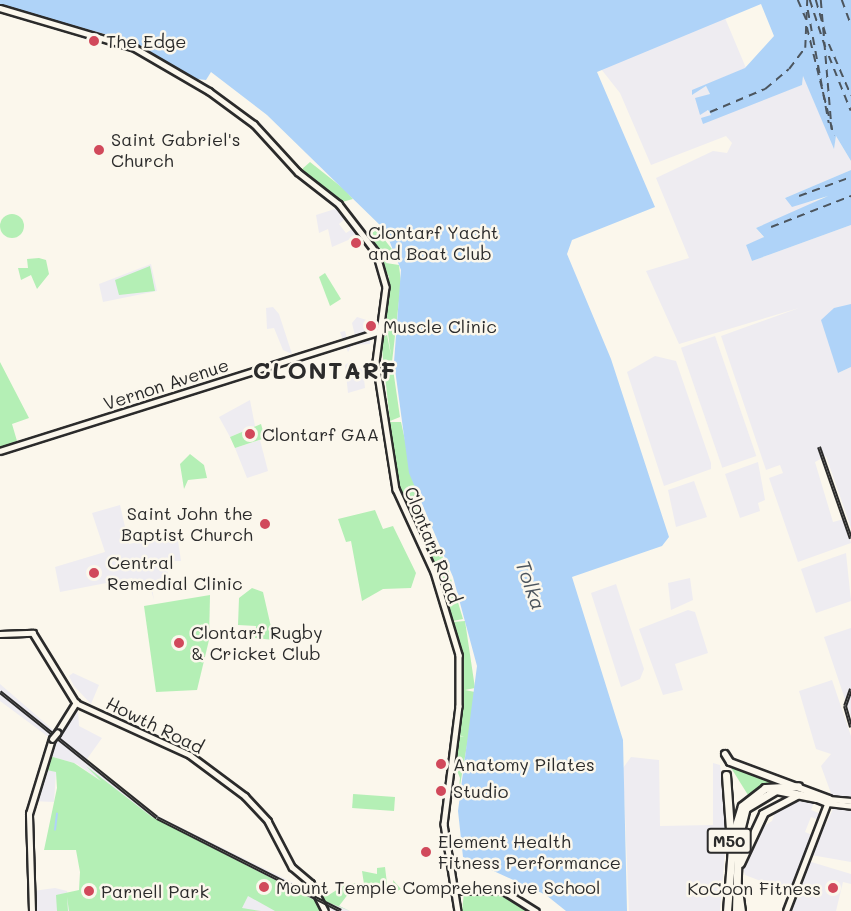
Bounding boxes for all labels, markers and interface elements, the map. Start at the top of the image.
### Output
place label: The Edge [106,30,186,52]
marker: The Edge [87,34,101,48]
place label: Saint Gabriel's Church [111,129,240,172]
marker: Saint Gabriel's Church [92,143,106,157]
place label: Clontarf Yacht and Boat Club [368,222,499,264]
marker: Clontarf Yacht and Boat Club [349,236,363,250]
place label: Muscle Clinic [383,315,497,337]
marker: Muscle Clinic [364,319,378,333]
street label: Vernon Avenue [101,354,231,414]
district label: CLONTARF [253,356,397,384]
place label: Clontarf GAA [262,423,379,445]
marker: Clontarf GAA [243,427,257,441]
street label: Clontarf Road [400,484,466,606]
place label: Saint John the Baptist Church [121,503,253,546]
marker: Saint John the Baptist Church [258,517,272,531]
place label: Central Remedial Clinic [107,552,243,594]
water label: Tolka [511,557,551,613]
marker: Central Remedial Clinic [85,564,103,582]
place label: Clontarf Rugby & Cricket Club [191,622,323,664]
marker: Clontarf Rugby & Cricket Club [172,636,186,650]
street label: Howth Road [103,692,207,758]
place label: Anatomy Pilates [453,753,595,775]
marker: Anatomy Pilates [434,757,448,771]
place label: Studio [453,780,508,802]
marker: Studio [434,784,448,798]
road number: M50 [706,828,752,854]
place label: Element Health Fitness Performance [438,831,621,874]
marker: Element Health Fitness Performance [419,845,433,859]
place label: Mount Temple Comprehensive School [276,876,600,898]
place label: KoCoon Fitness [687,877,821,899]
place label: Parnell Park [101,880,209,902]
marker: Mount Temple Comprehensive School [257,880,271,894]
marker: KoCoon Fitness [826,881,840,895]
marker: Parnell Park [82,884,96,898]

